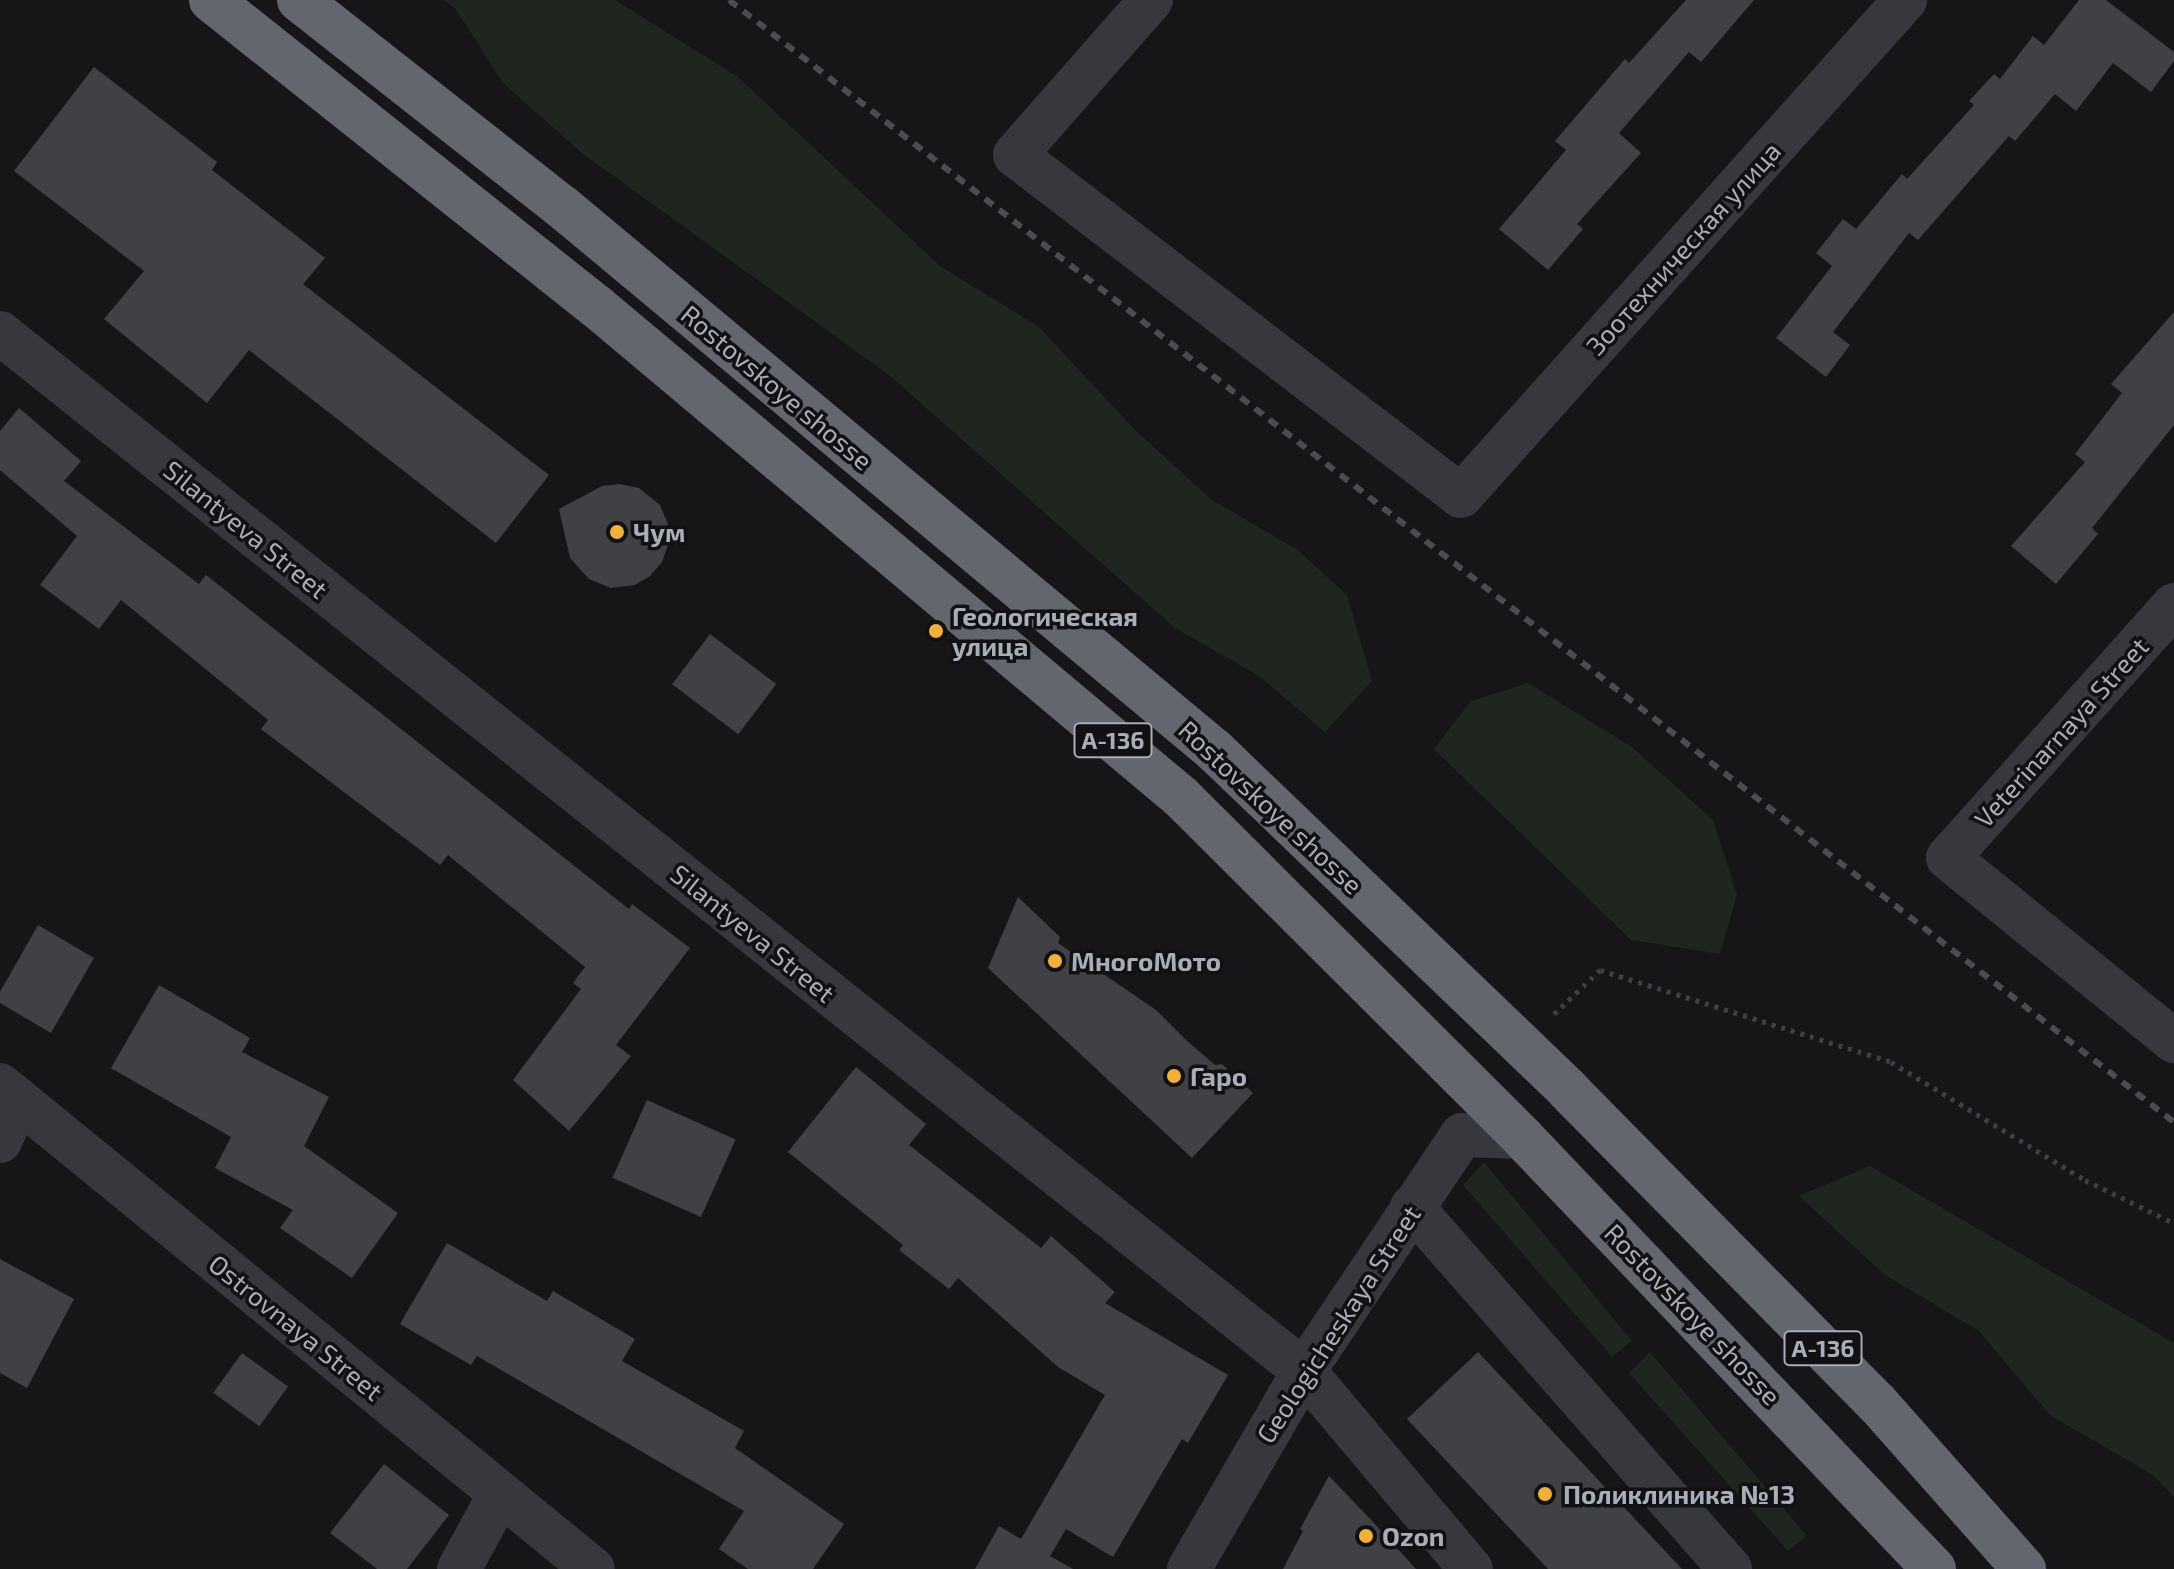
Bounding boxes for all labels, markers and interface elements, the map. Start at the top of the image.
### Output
street label: Зоотехническая улица [1579,135,1787,361]
street label: Rostovskoye shosse [675,298,879,476]
street label: Silantyeva Street [158,453,334,605]
place label: Чум [633,516,685,548]
marker: Чум [608,523,626,541]
place label: Геологическая улица [952,600,1138,662]
marker: Геологическая улица [927,622,945,640]
street label: Veterinarnaya Street [1968,631,2154,833]
street label: Rostovskoye shosse [1173,714,1369,900]
road number: А-136 [1073,720,1153,760]
street label: Silantyeva Street [665,857,841,1009]
place label: МногоМото [1071,945,1221,977]
marker: МногоМото [1046,952,1064,970]
place label: Гаро [1190,1060,1247,1092]
marker: Гаро [1165,1067,1183,1085]
street label: Geologicheskaya Street [1249,1199,1427,1449]
street label: Rostovskoye shosse [1599,1217,1787,1411]
street label: Ostrovnaya Street [203,1247,389,1407]
road number: А-136 [1783,1328,1863,1368]
place label: Поликлиника №13 [1563,1478,1795,1510]
marker: Поликлиника №13 [1534,1483,1556,1505]
place label: Ozon [1382,1520,1444,1552]
marker: Ozon [1357,1527,1375,1545]

